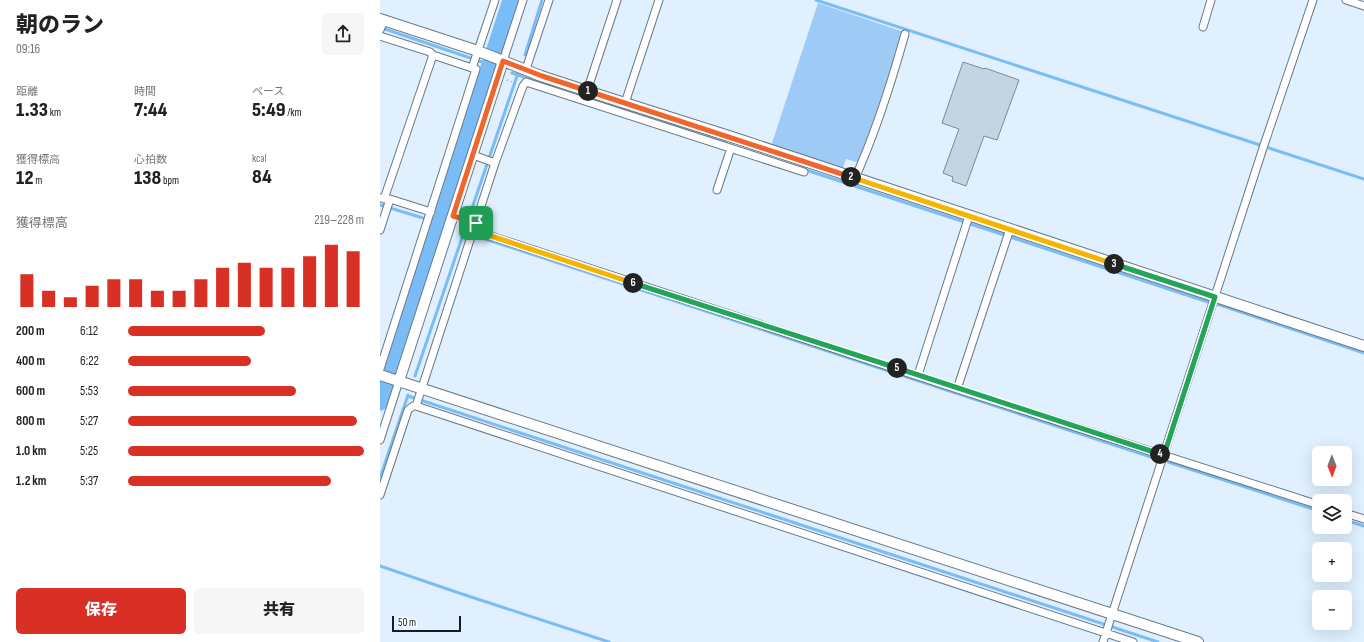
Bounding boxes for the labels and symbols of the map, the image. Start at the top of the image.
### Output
pin: 1 [578,81,598,101]
pin: 2 [841,167,861,187]
pin [459,206,493,240]
pin: 3 [1104,254,1124,274]
pin: 6 [623,273,643,293]
pin: 5 [887,358,907,378]
pin: 4 [1150,444,1170,464]
north arrow [1312,446,1352,486]
scale bar [392,614,461,633]

